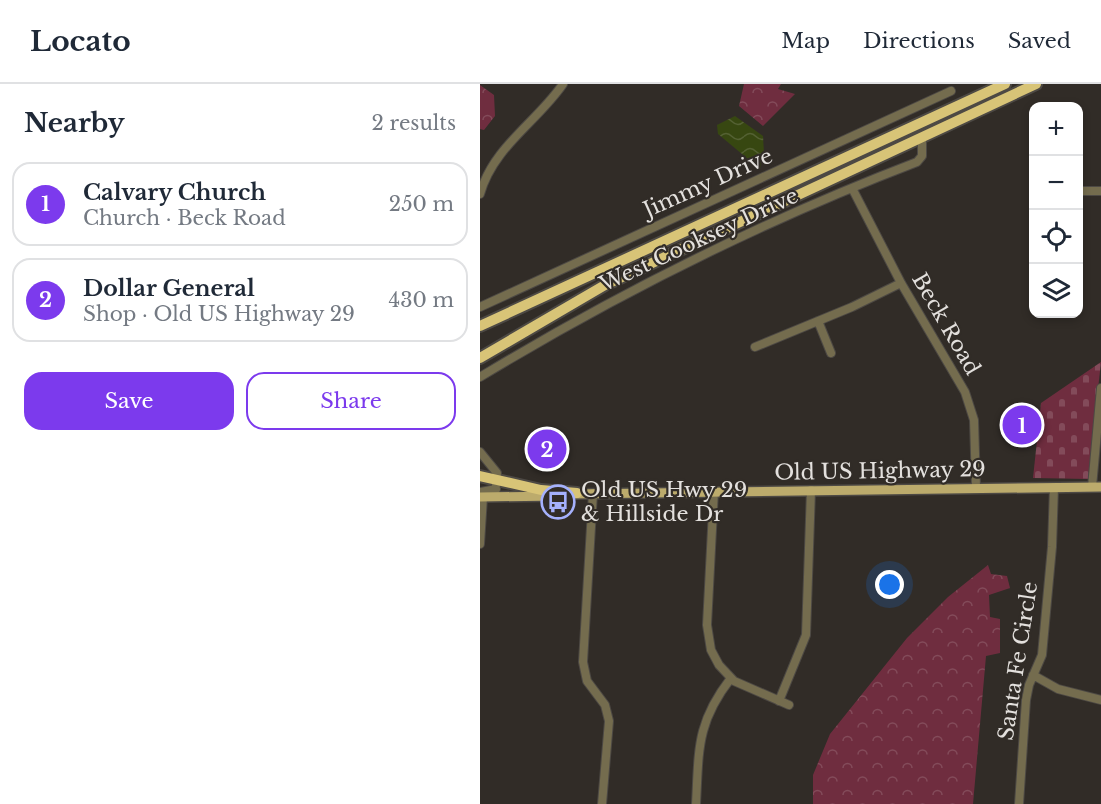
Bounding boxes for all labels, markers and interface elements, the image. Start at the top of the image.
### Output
text: Locato [30,24,131,59]
text: Map [781,28,830,54]
text: Directions [863,28,975,54]
text: Saved [1008,28,1071,54]
map controls [1029,102,1083,318]
button: + [1029,102,1083,156]
text: Nearby [24,107,125,139]
text: 2 results [372,111,456,135]
street label: Jimmy Drive [637,143,777,224]
button: − [1029,156,1083,210]
text: Calvary Church [83,179,266,206]
street label: West Cooksey Drive [595,183,802,298]
text: 1 [41,192,50,216]
text: 250 m [389,192,454,216]
text: Church · Beck Road [83,206,286,230]
button: locate [1029,210,1083,264]
button: layers [1029,264,1083,318]
street label: Beck Road [906,268,986,380]
text: Dollar General [83,275,255,302]
text: 2 [39,288,52,312]
text: 430 m [389,288,454,312]
text: Shop · Old US Highway 29 [83,302,355,326]
button: Save [24,372,234,430]
button: Share [246,372,456,430]
pin: 1 [1002,402,1042,448]
pin: 2 [528,426,566,472]
street label: Old US Highway 29 [774,456,986,486]
place label: Old US Hwy 29 & Hillside Dr [581,477,747,527]
bus stop icon: Old US Hwy 29 & Hillside Dr [540,484,576,520]
your location [875,570,904,599]
street label: Santa Fe Circle [993,580,1043,742]

